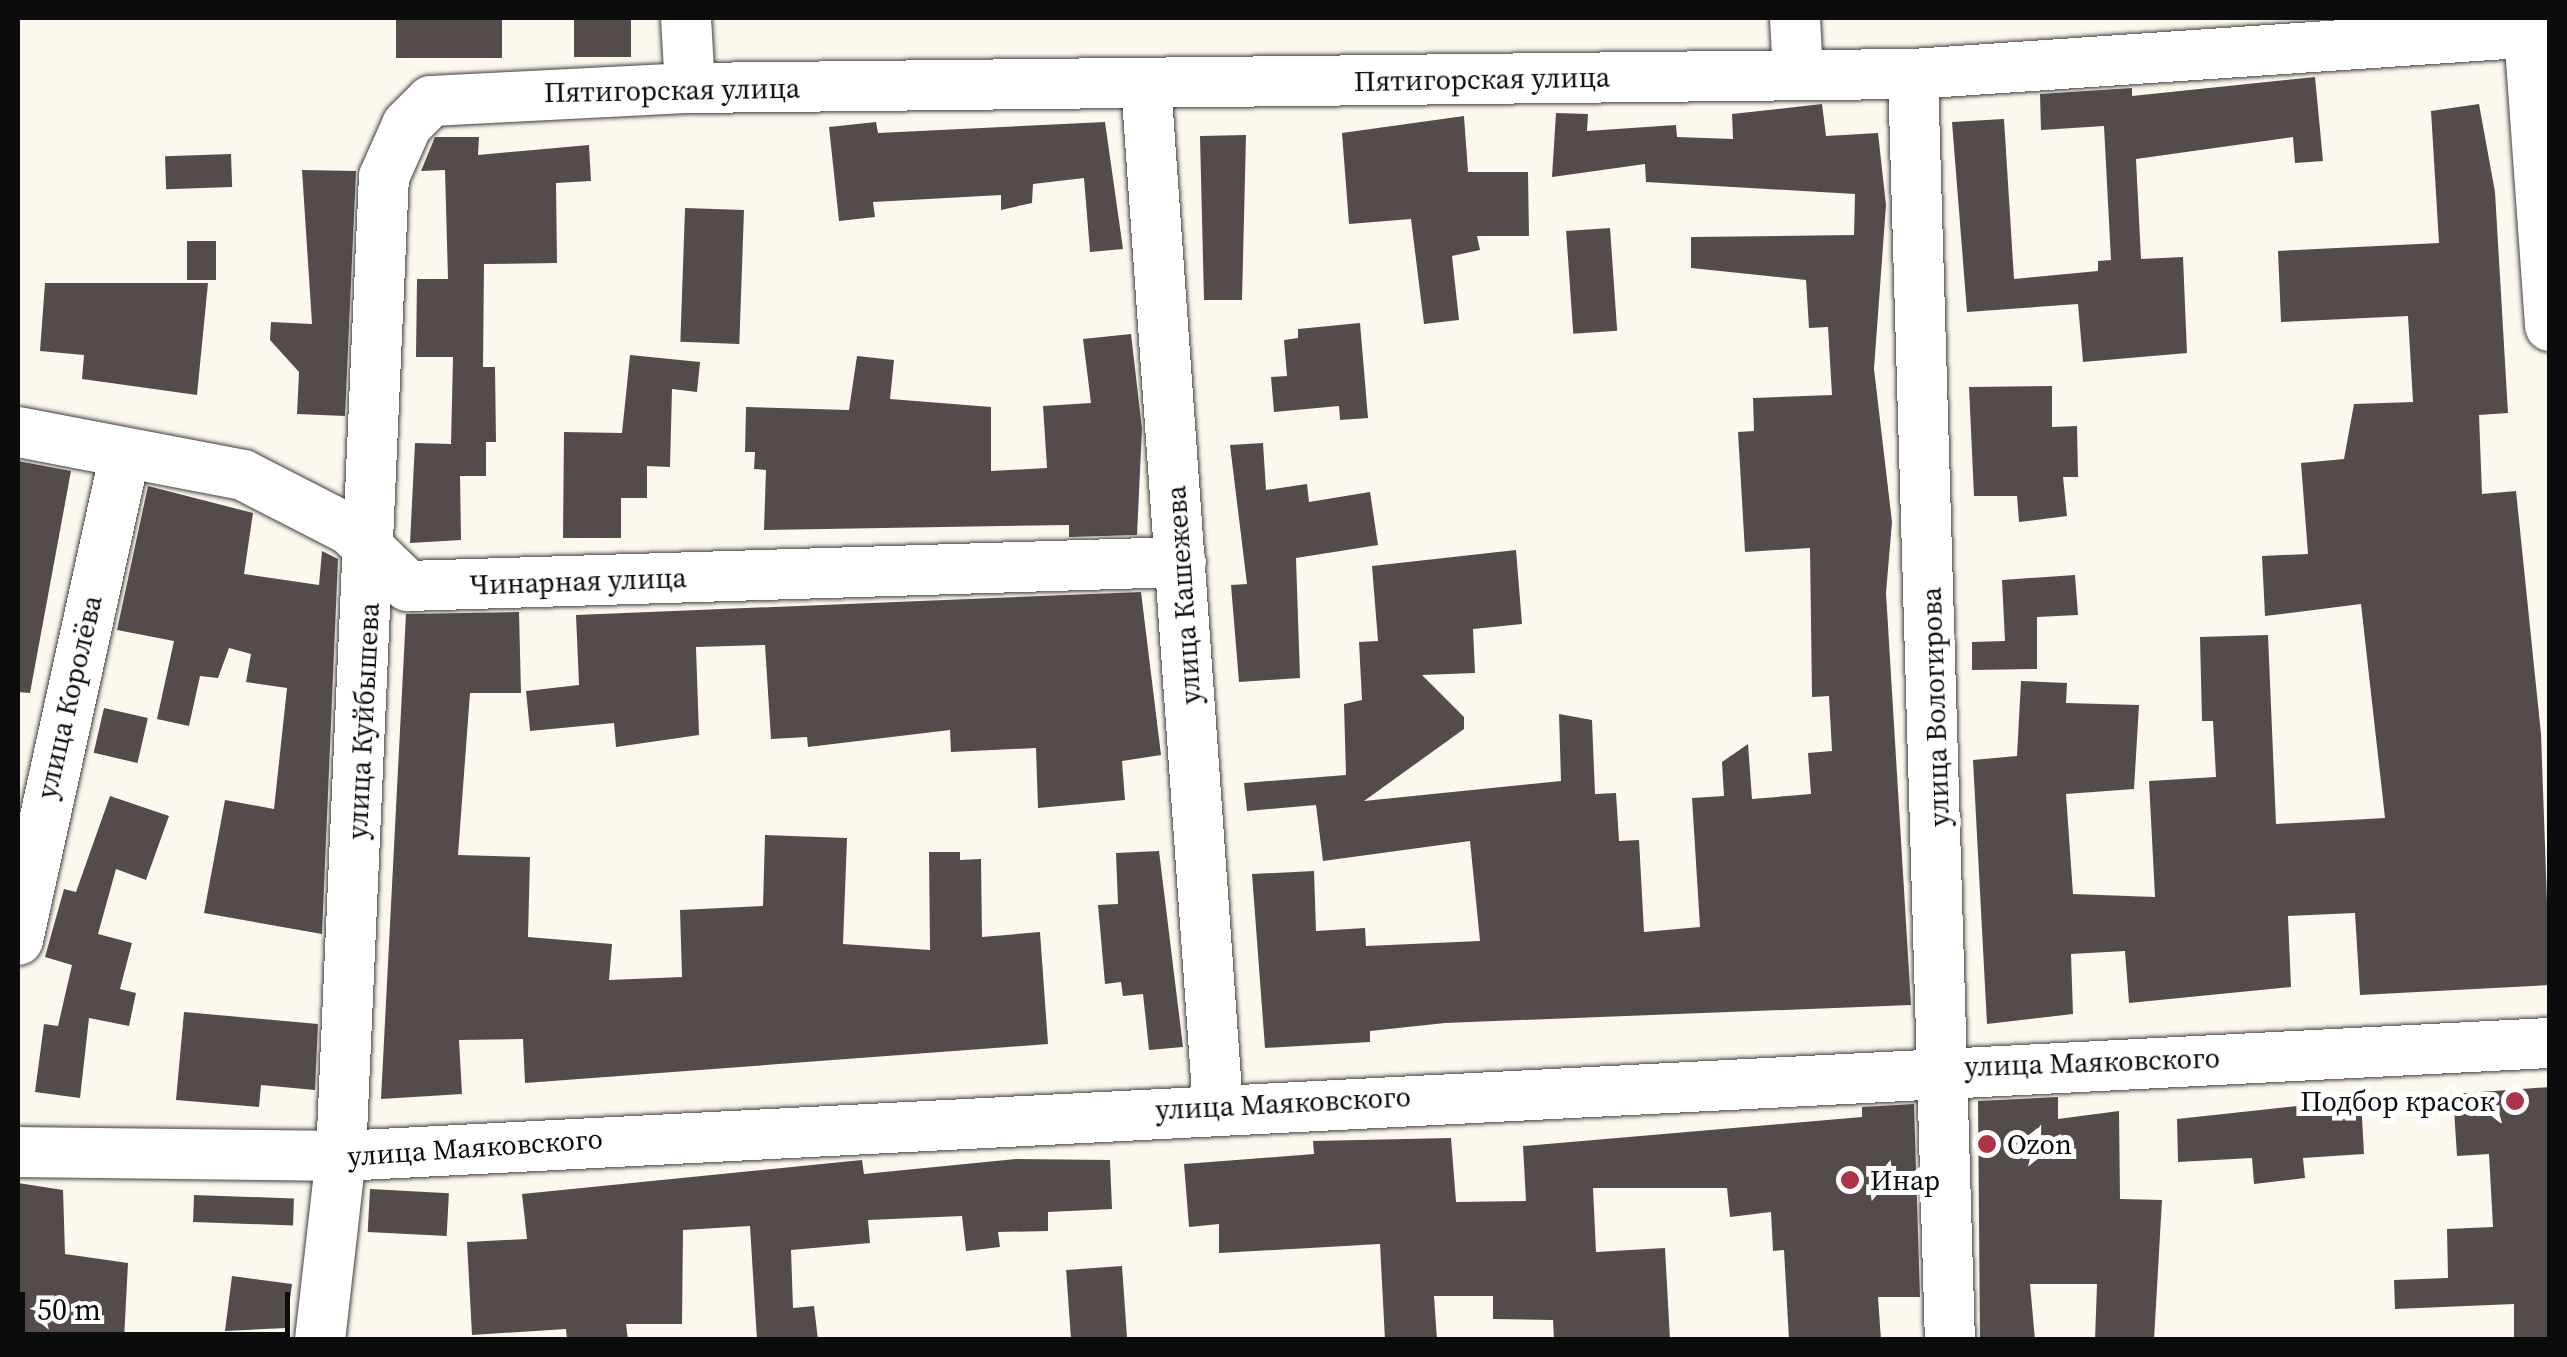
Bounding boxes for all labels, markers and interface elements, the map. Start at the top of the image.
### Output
street label: Пятигорская улица [1354,60,1610,98]
street label: Пятигорская улица [544,71,800,109]
street label: улица Кашежева [1159,484,1207,706]
street label: Чинарная улица [469,560,687,602]
street label: улица Вологирова [1914,587,1956,827]
street label: улица Королёва [29,592,109,802]
street label: улица Куйбышева [340,602,386,840]
street label: улица Маяковского [1964,1041,2220,1083]
street label: улица Маяковского [1154,1080,1412,1126]
place label: Подбор красок [2300,1084,2495,1118]
marker: Подбор красок [2504,1090,2526,1112]
street label: улица Маяковского [346,1121,604,1173]
place label: Ozon [2007,1127,2072,1161]
marker: Ozon [1976,1133,1998,1155]
place label: Инар [1870,1163,1940,1197]
marker: Инар [1839,1169,1861,1191]
scale bar [25,1272,295,1334]
text: 50 m [37,1289,101,1330]

